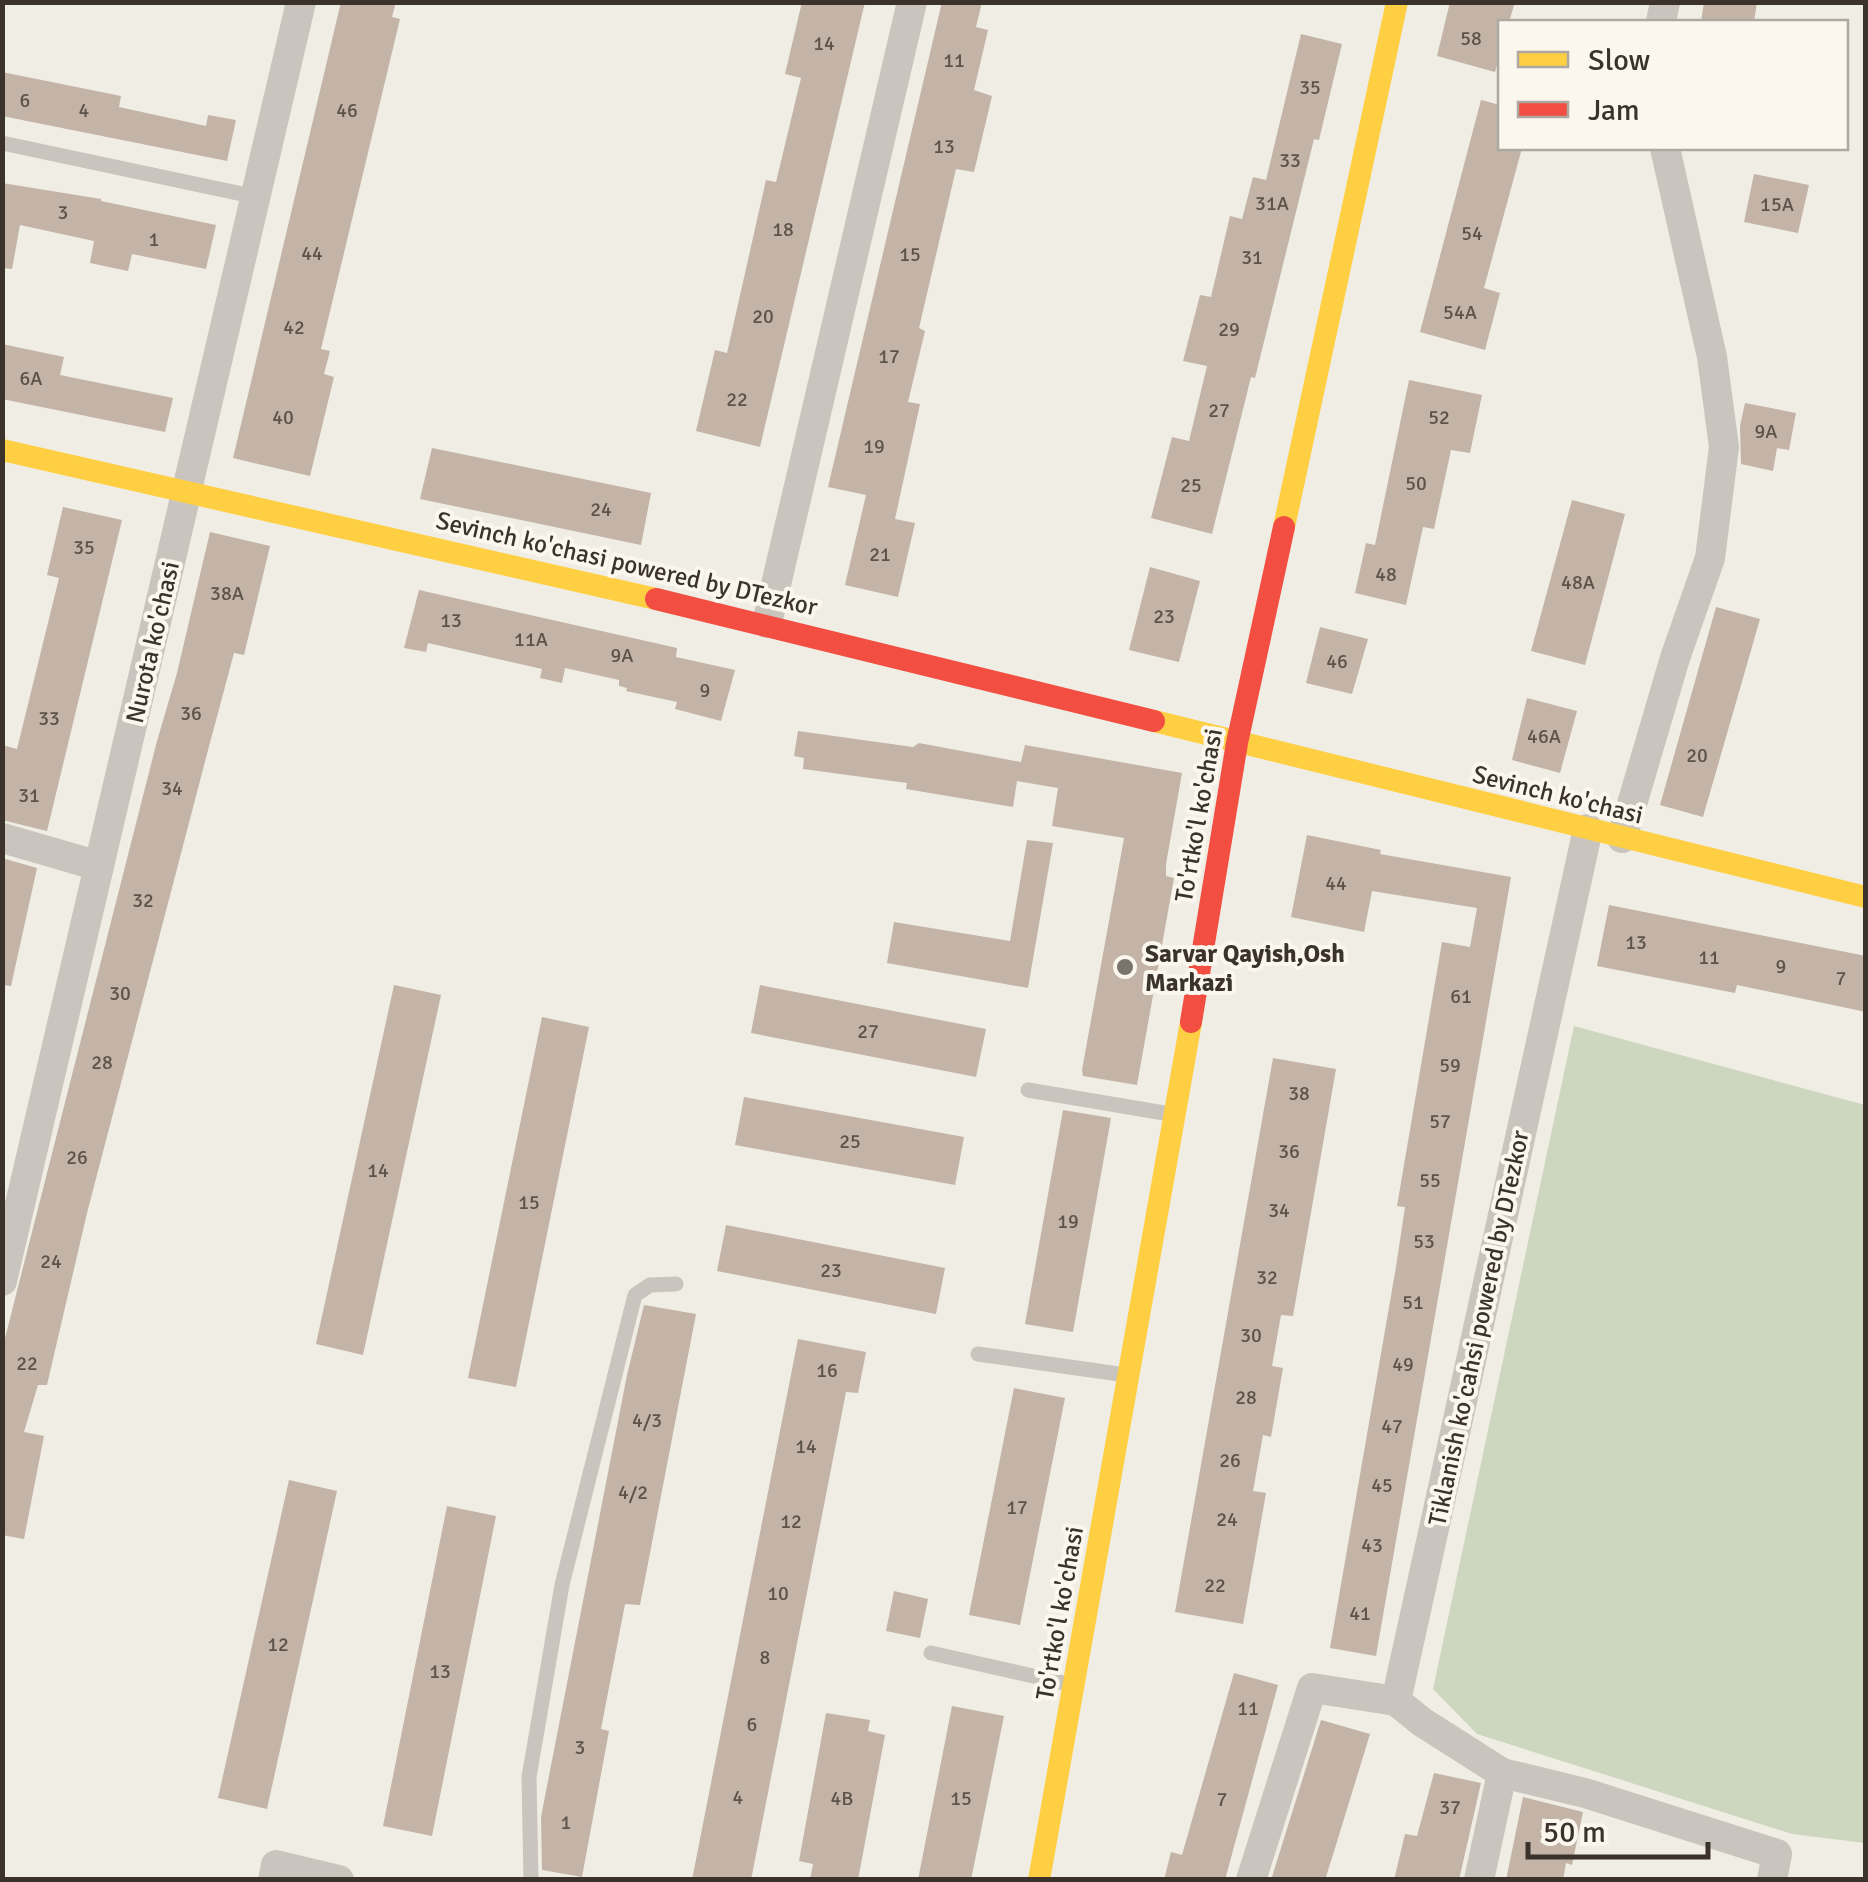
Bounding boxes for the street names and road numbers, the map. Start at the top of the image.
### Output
street label: Sevinch ko'chasi powered by DTezkor [433,504,821,623]
street label: Nurota ko'chasi [119,558,186,726]
street label: To'rtko'l ko'chasi [1168,726,1229,904]
street label: Sevinch ko'chasi [1469,758,1646,831]
street label: Tiklanish ko'cahsi powered by DTezkor [1421,1127,1536,1529]
street label: To'rtko'l ko'chasi [1029,1524,1090,1702]

